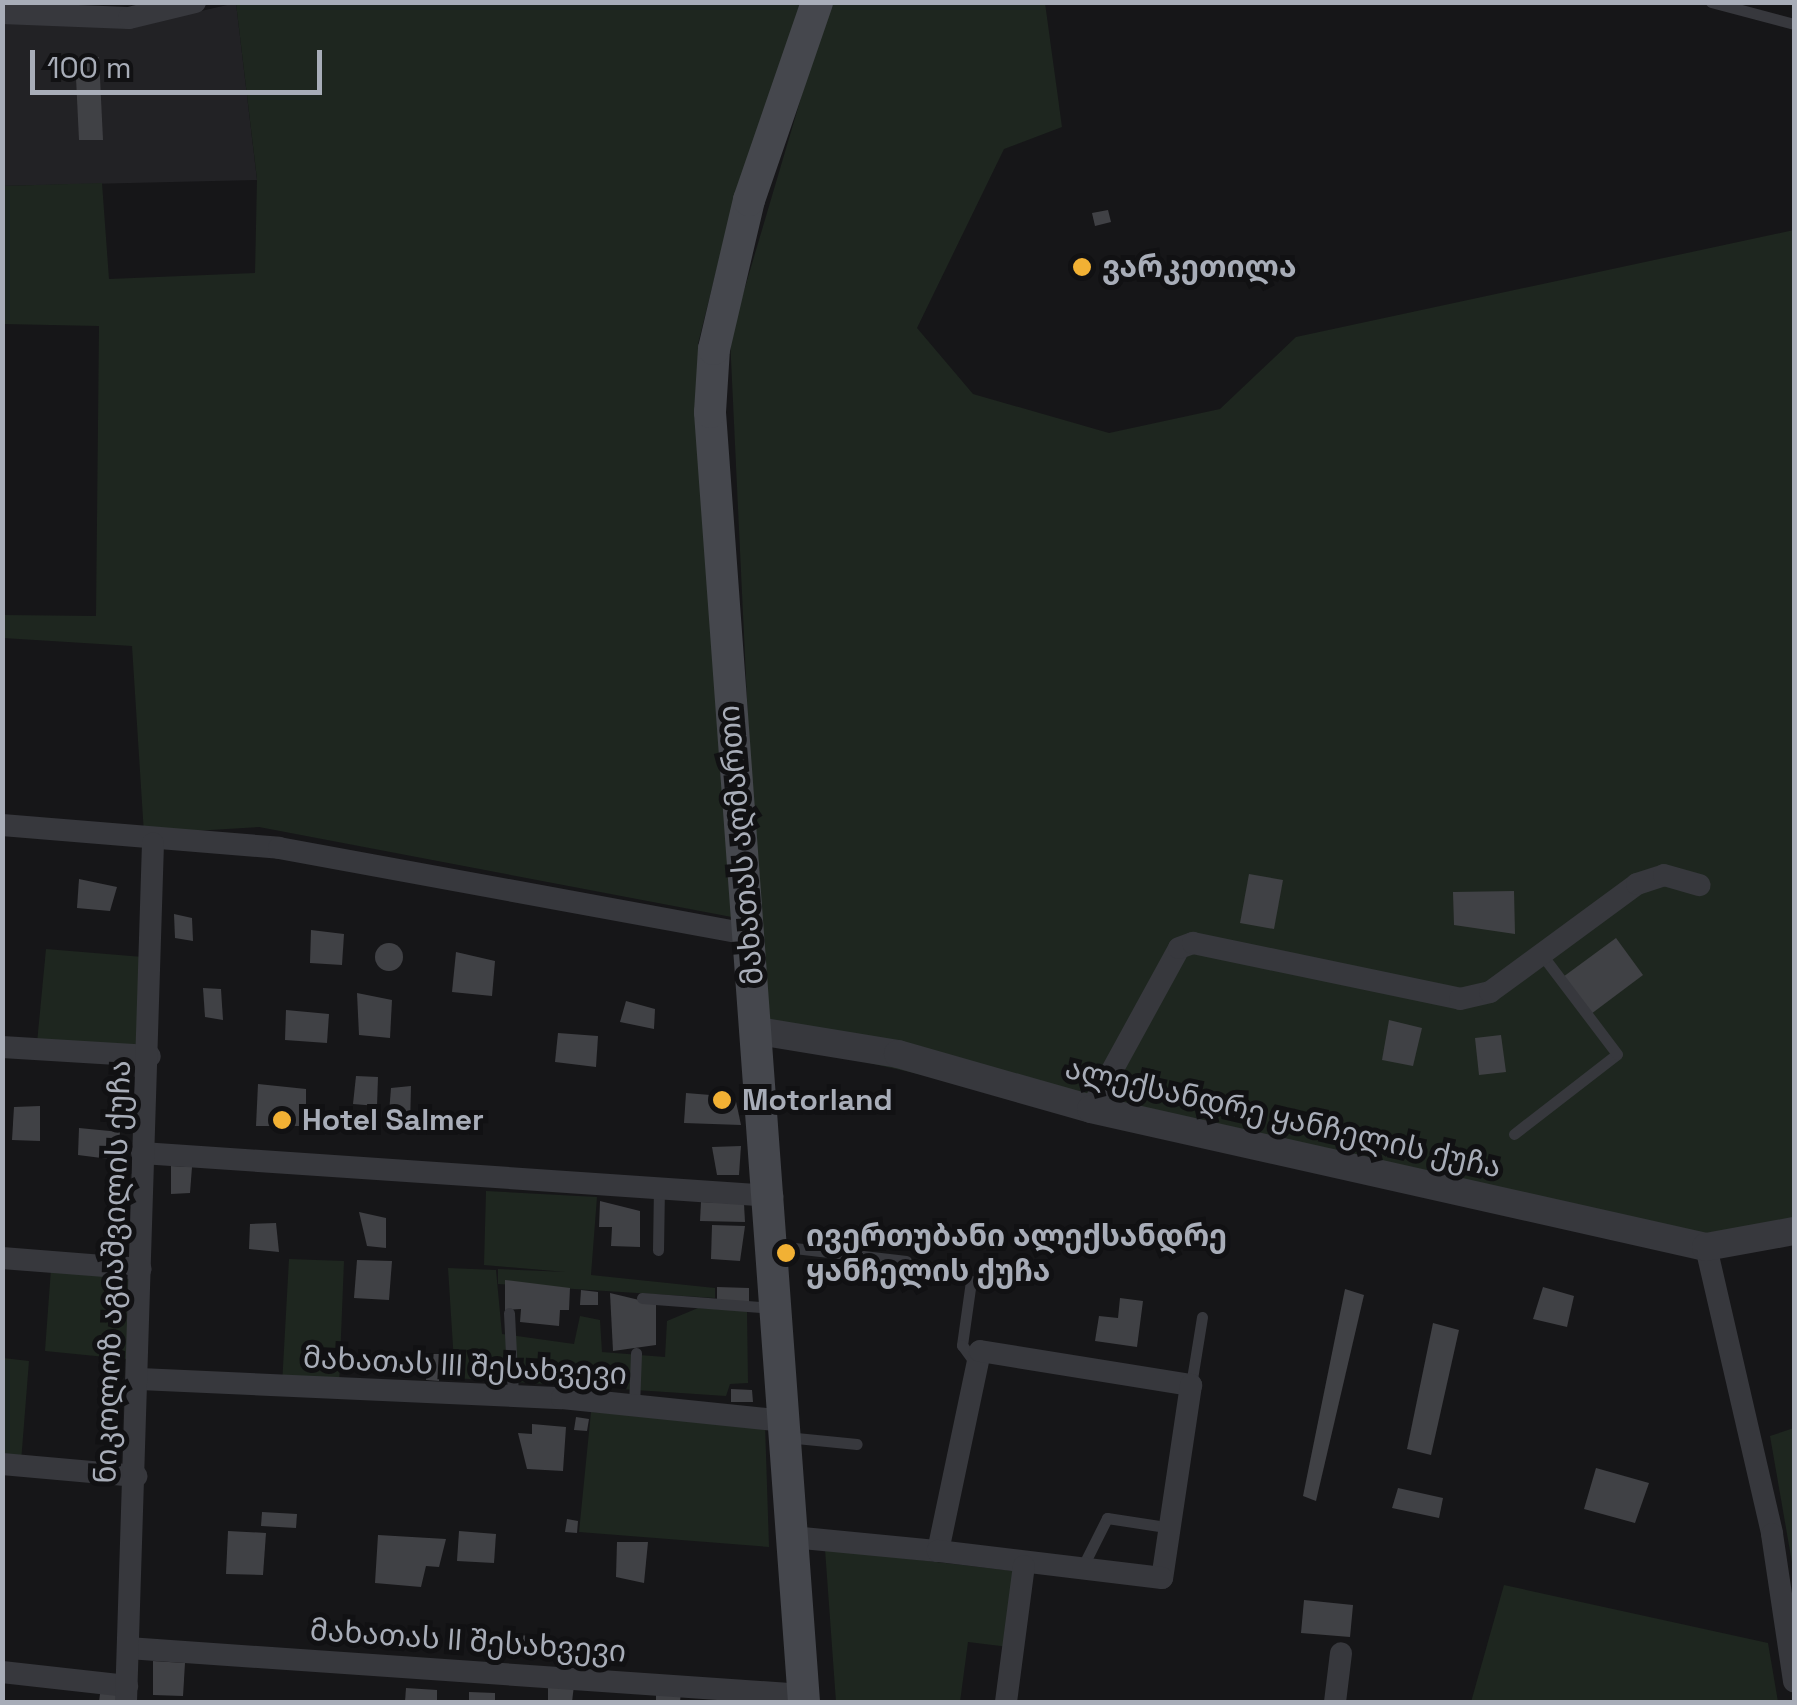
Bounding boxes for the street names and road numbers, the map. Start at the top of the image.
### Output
street label: მახათას აღმართი [711,704,771,986]
street label: ალექსანდრე ყანჩელის ქუჩა [1062,1050,1504,1186]
street label: ნიკოლოზ აგიაშვილის ქუჩა [88,1060,138,1484]
street label: მახათას III შესახვევი [302,1340,628,1392]
street label: მახათას II შესახვევი [309,1612,627,1670]

